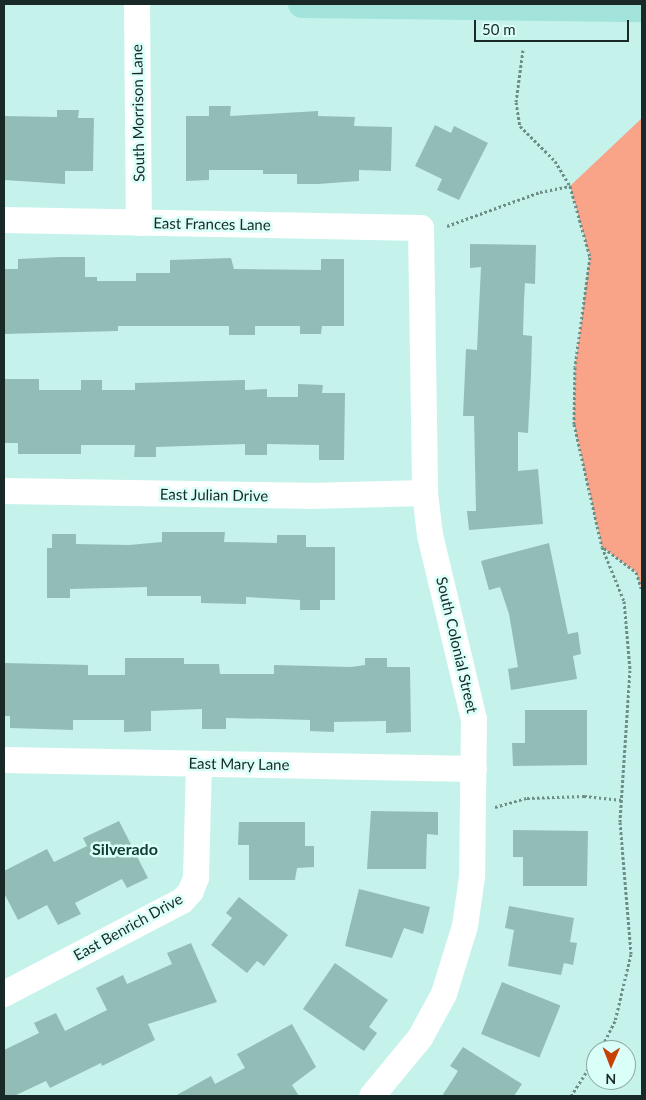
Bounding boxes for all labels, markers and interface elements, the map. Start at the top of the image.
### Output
scale bar [476,10,631,42]
text: 50 m [482,20,516,38]
street label: South Morrison Lane [128,44,148,182]
street label: East Frances Lane [153,214,271,234]
street label: East Julian Drive [159,485,269,505]
street label: South Colonial Street [433,575,481,715]
street label: East Mary Lane [188,754,290,774]
district label: Silverado [92,839,158,859]
street label: East Benrich Drive [70,890,186,964]
north arrow [586,1040,636,1090]
text: N [605,1071,616,1088]

